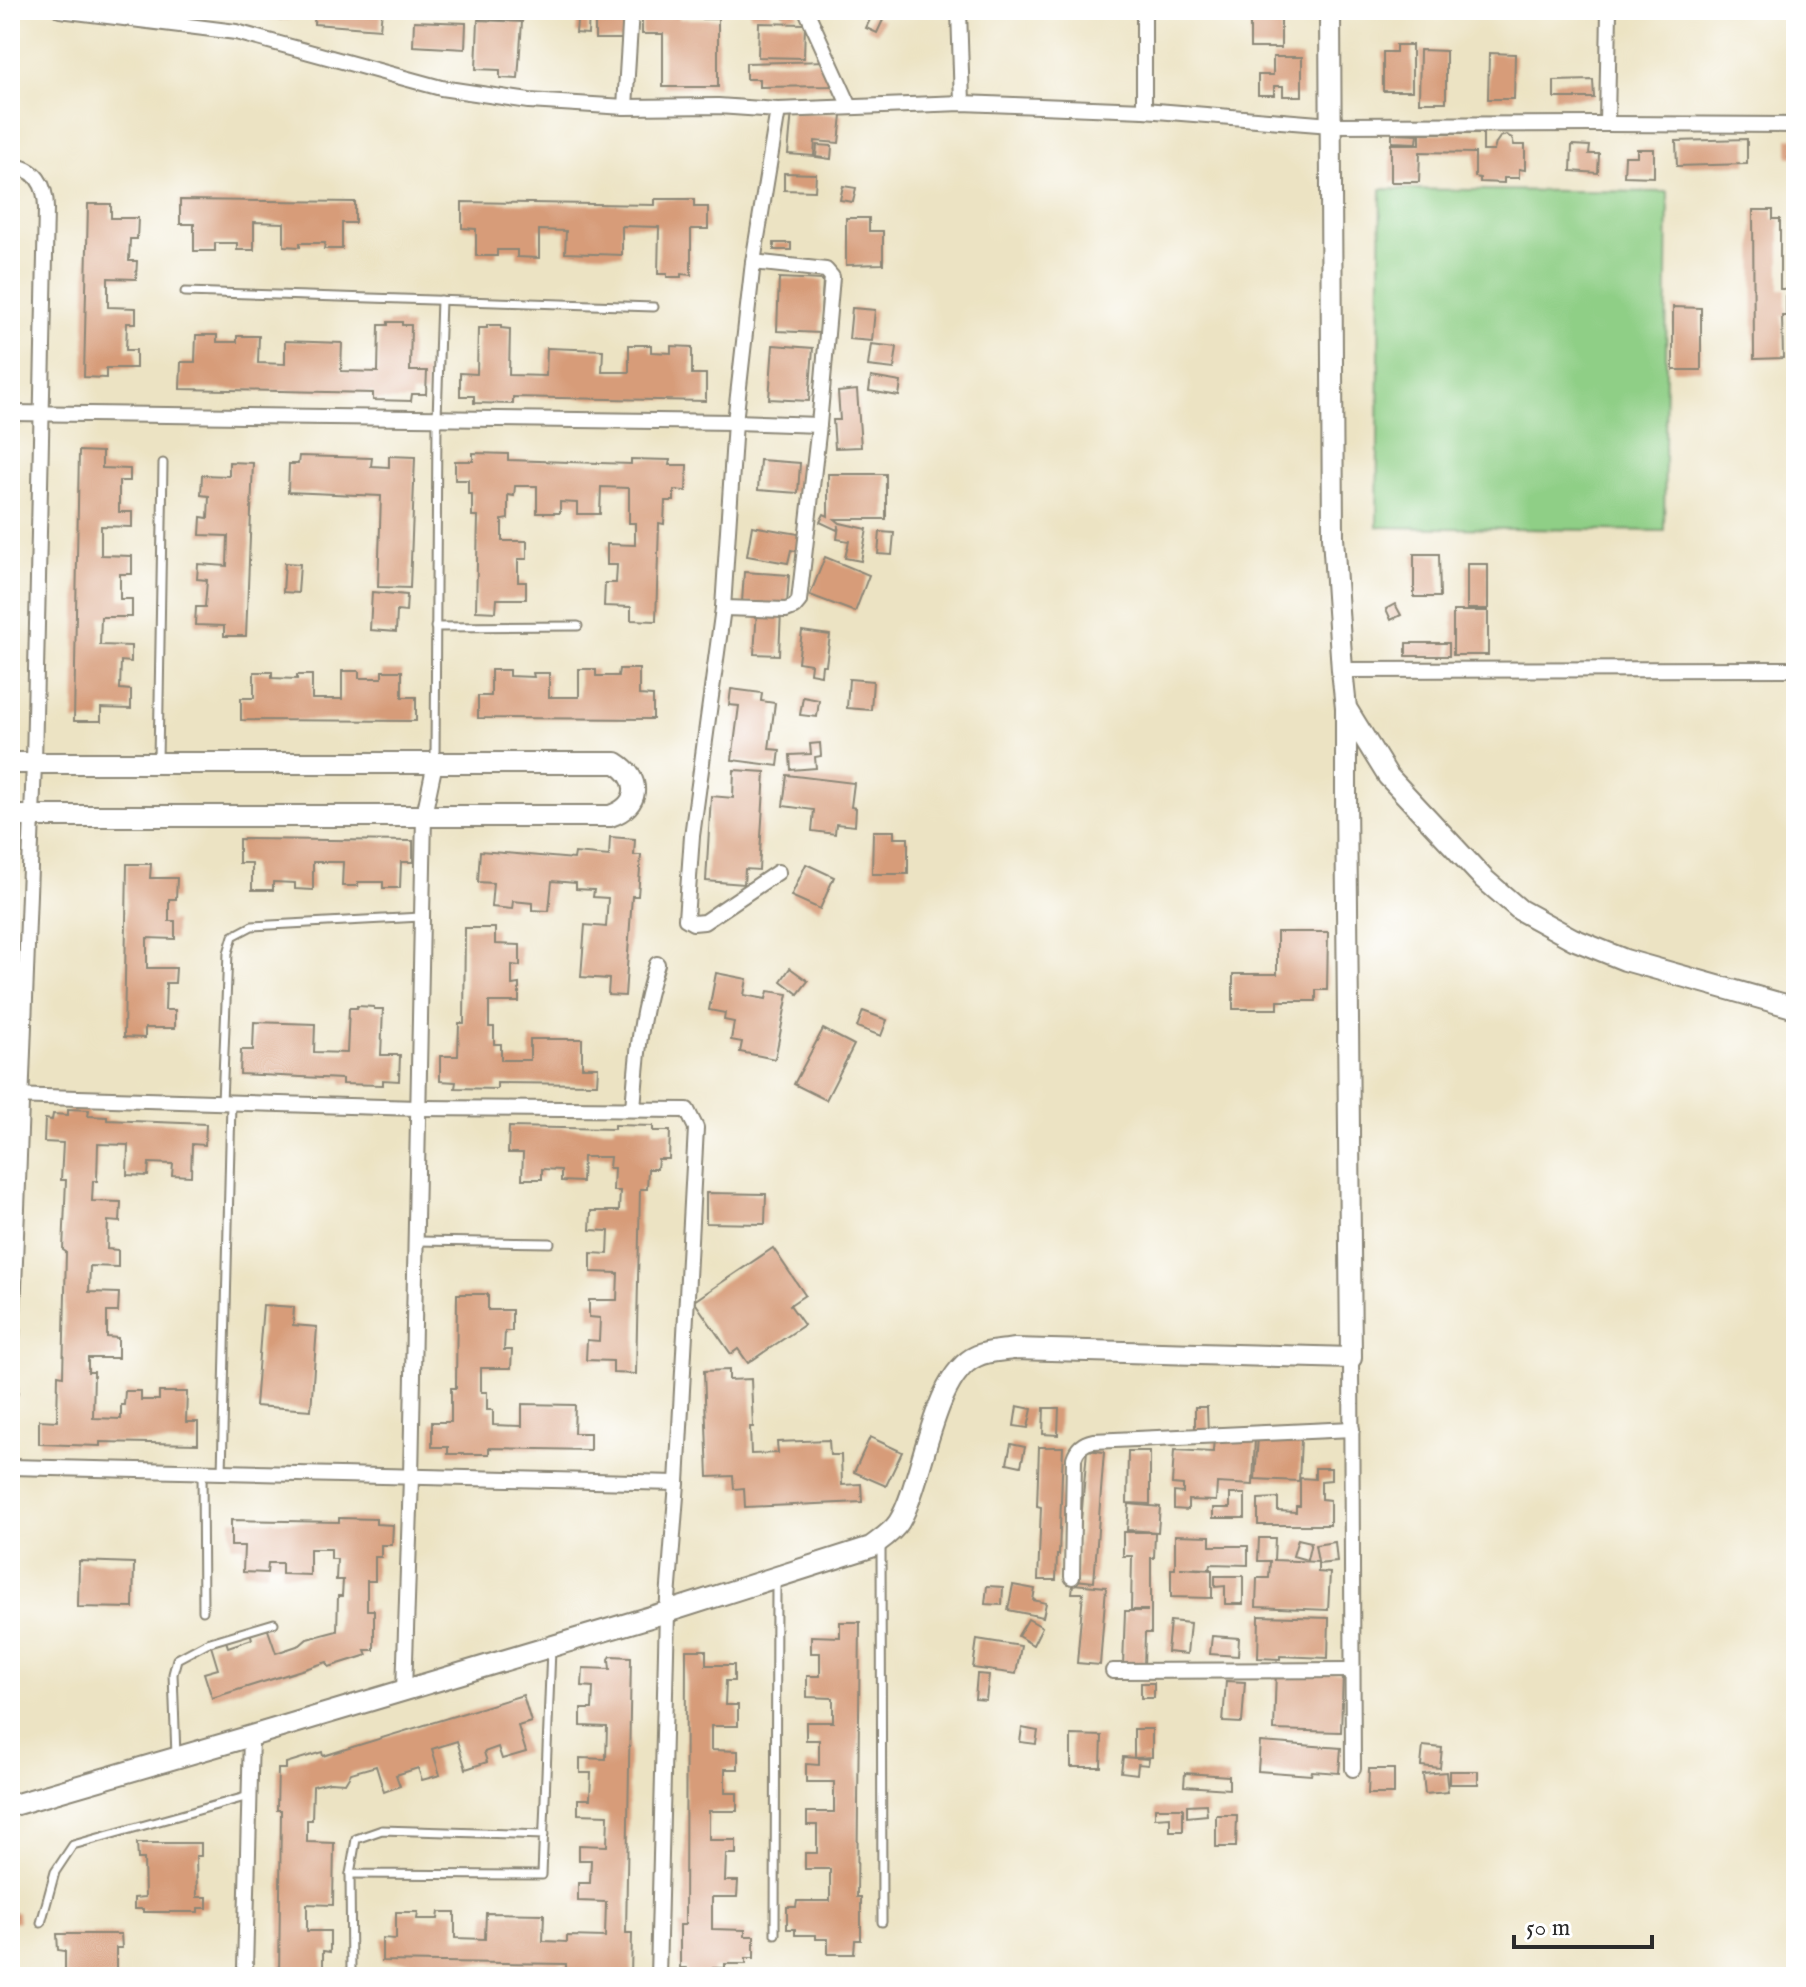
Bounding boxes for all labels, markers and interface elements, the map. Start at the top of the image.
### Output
scale bar [1514,1899,1652,1949]
text: 50 m [1526,1913,1570,1944]

